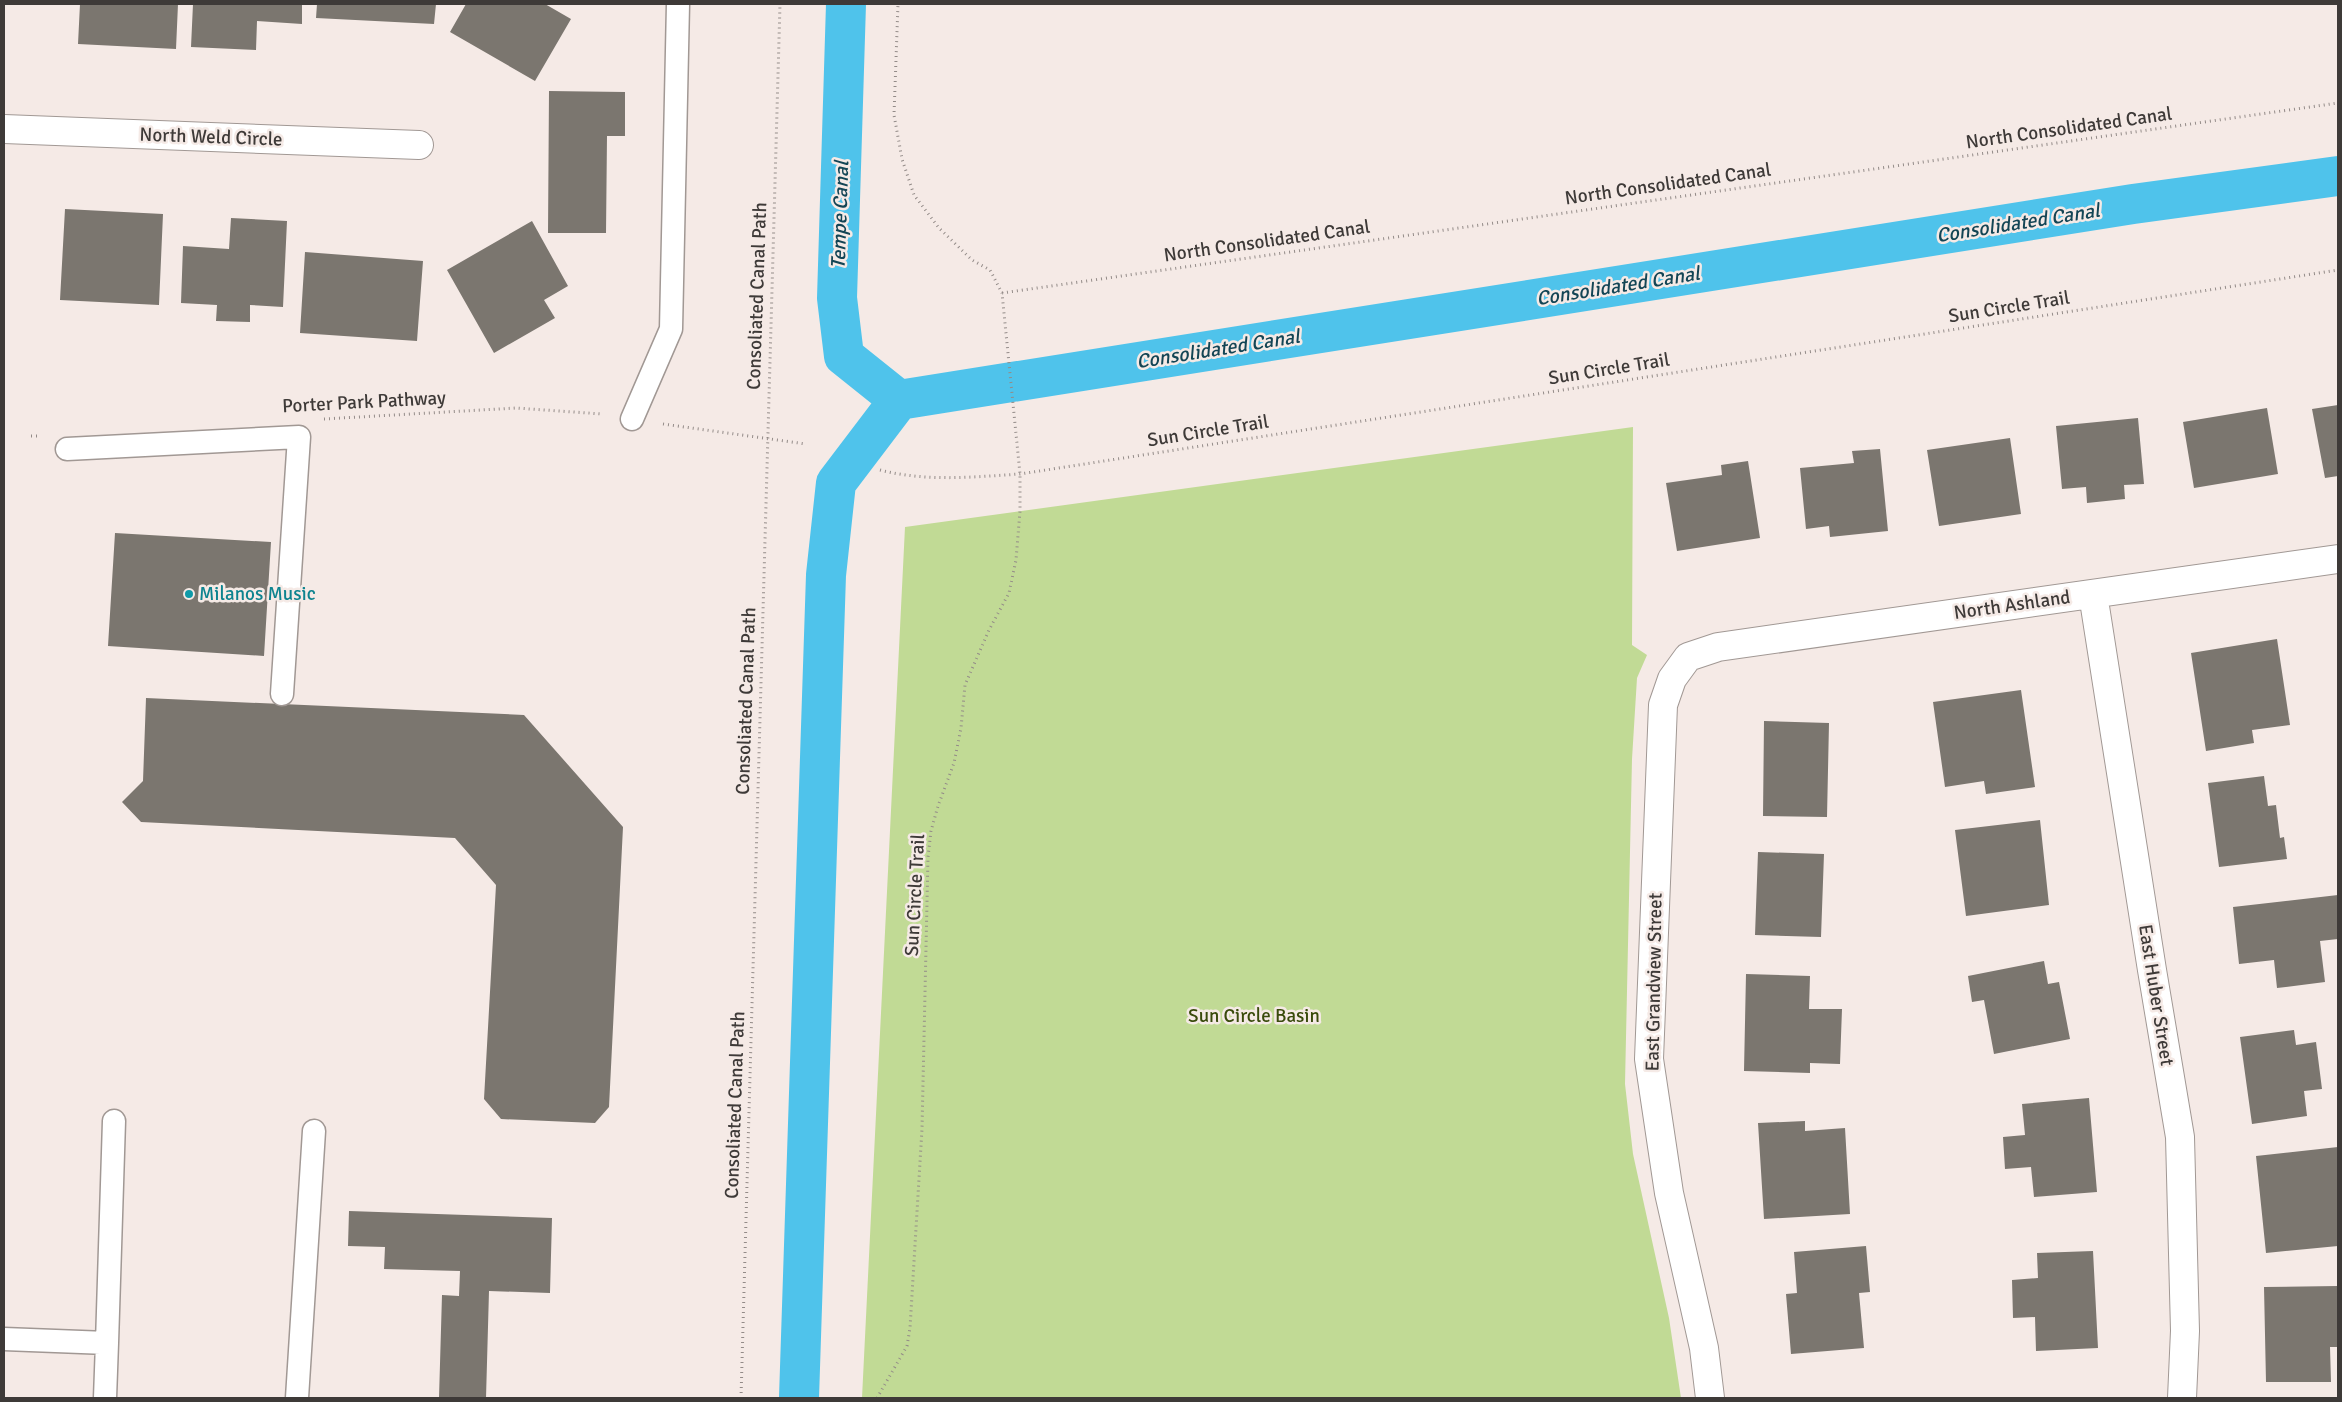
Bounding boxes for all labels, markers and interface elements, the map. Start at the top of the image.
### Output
street label: North Consolidated Canal [1964,102,2174,154]
street label: North Weld Circle [139,123,283,151]
water label: Tempe Canal [826,158,854,269]
street label: North Consolidated Canal [1563,158,1773,210]
water label: Consolidated Canal [1935,197,2104,248]
street label: Consoliated Canal Path [742,202,772,390]
street label: North Consolidated Canal [1162,215,1372,267]
water label: Consolidated Canal [1535,260,1704,311]
street label: Sun Circle Trail [1947,286,2071,328]
water label: Consolidated Canal [1135,323,1304,374]
street label: Sun Circle Trail [1547,348,1671,390]
street label: Porter Park Pathway [282,386,446,418]
street label: Sun Circle Trail [1146,410,1270,452]
place label: Milanos Music [199,582,316,606]
street label: North Ashland [1952,585,2072,625]
marker: Milanos Music [183,588,195,600]
street label: Consoliated Canal Path [731,607,761,795]
street label: Sun Circle Trail [900,833,930,957]
street label: East Grandview Street [1640,892,1668,1072]
street label: East Huber Street [2133,923,2179,1068]
park label: Sun Circle Basin [1188,1004,1320,1028]
street label: Consoliated Canal Path [720,1011,750,1199]

